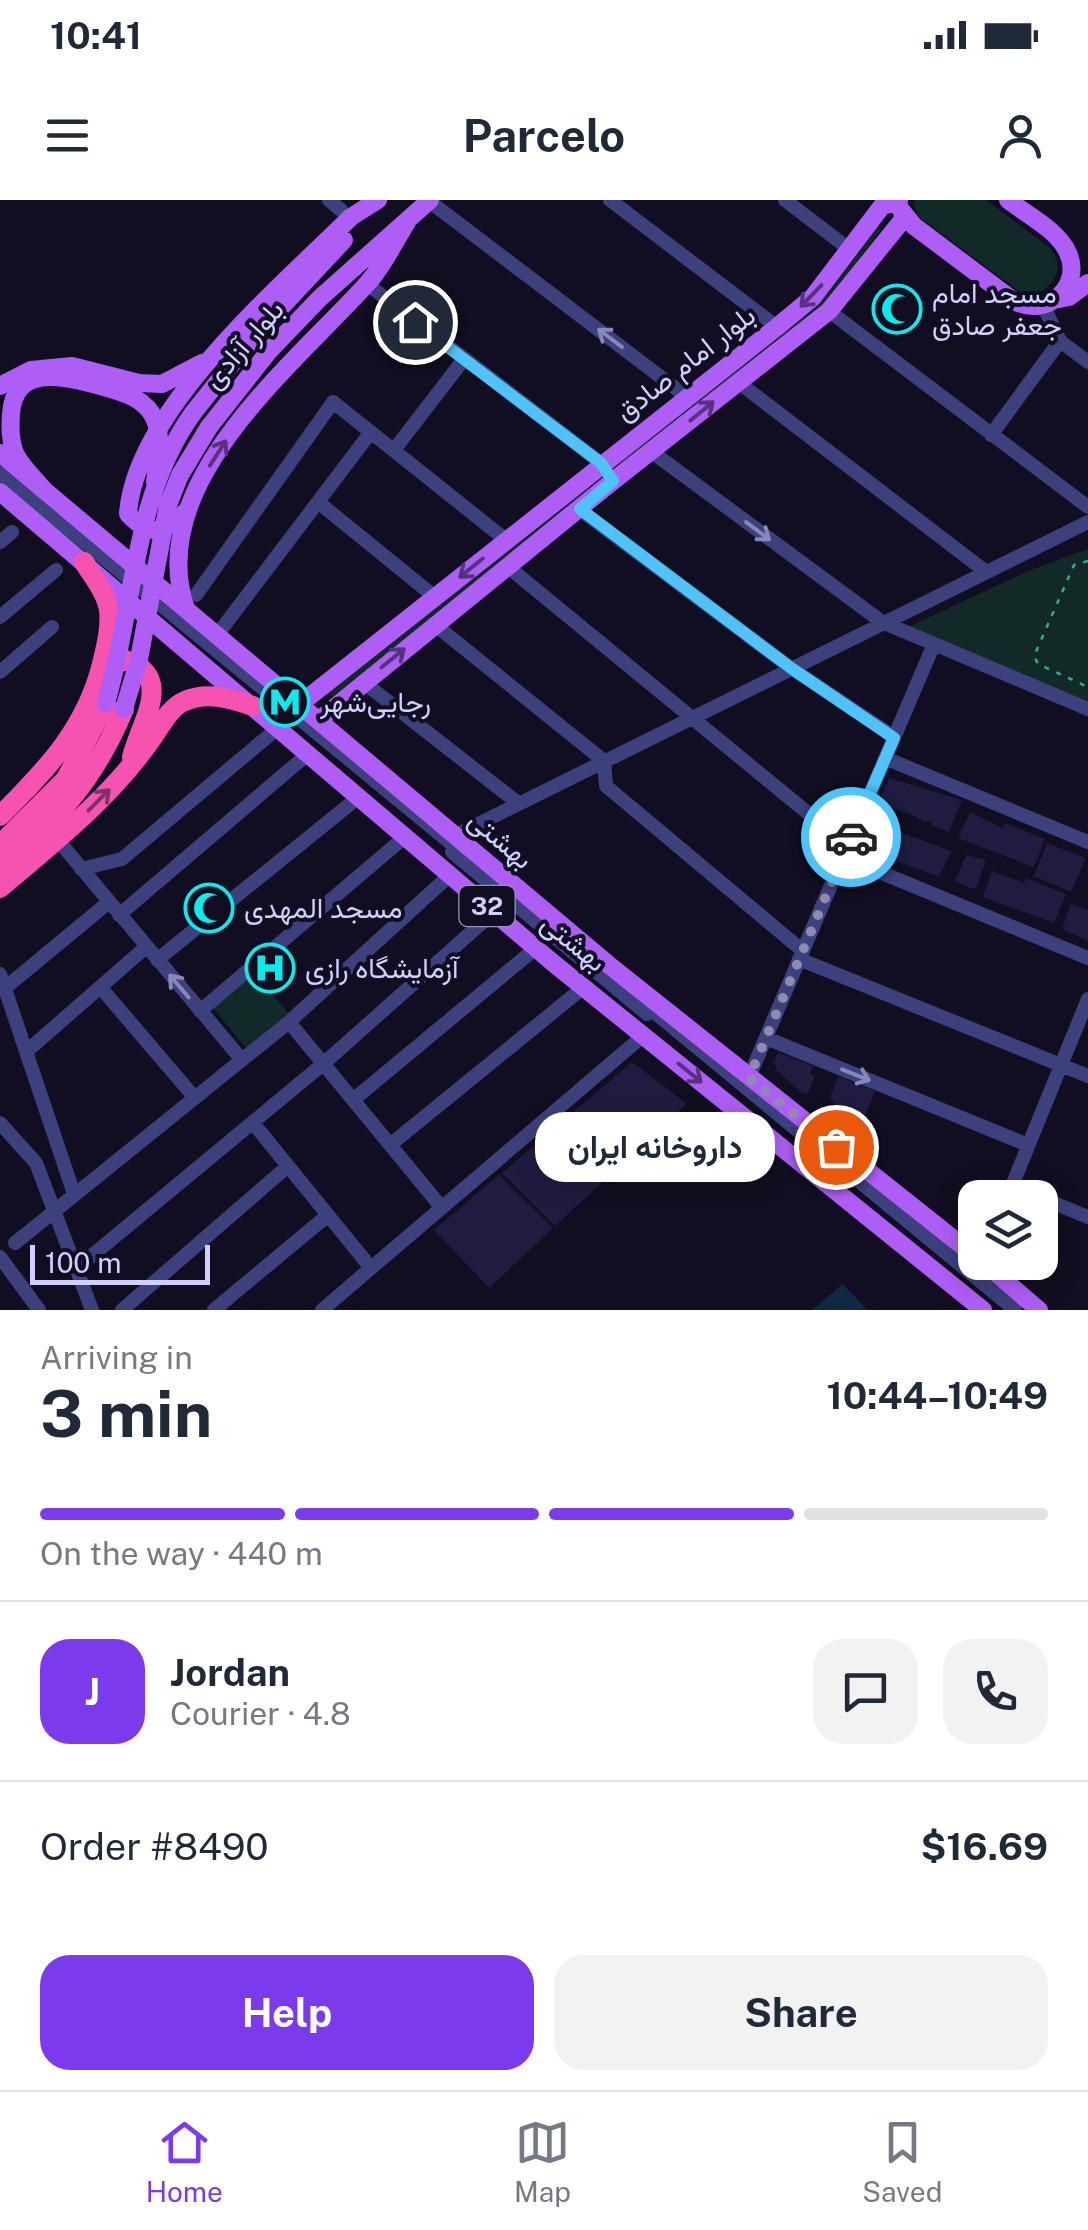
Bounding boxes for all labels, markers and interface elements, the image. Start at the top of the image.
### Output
text: 10:41 [50,13,142,58]
icon: menu [40,108,95,163]
icon: person [993,108,1048,163]
text: Parcelo [463,109,625,162]
place label: مسجد امام جعفر صادق [932,276,1062,343]
pin [373,280,458,365]
one-way arrow [799,283,824,308]
mosque icon: مسجد امام جعفر صادق [871,283,923,335]
street label: بلوار آزادی [195,293,291,396]
icon: home [388,295,443,350]
street label: بلوار امام صادق [608,298,763,430]
one-way arrow [597,327,624,348]
one-way arrow [688,400,714,422]
one-way arrow [208,440,229,468]
one-way arrow [744,520,771,541]
one-way arrow [458,557,484,579]
one-way arrow [379,648,406,669]
metro station icon: رجایی‌شهر [259,676,311,728]
place label: رجایی‌شهر [319,685,431,720]
courier [801,787,901,887]
one-way arrow [86,788,110,812]
street label: بهشتى [461,802,540,877]
icon: car [824,810,879,865]
mosque icon: مسجد المهدی [183,882,235,934]
road number: 32 [460,886,514,926]
place label: مسجد المهدی [244,891,403,926]
street label: بهشتی [534,905,613,979]
hospital icon: آزمایشگاه رازی [244,942,296,994]
place label: آزمایشگاه رازی [305,951,461,986]
one-way arrow [168,973,190,999]
one-way arrow [677,1062,703,1084]
one-way arrow [840,1067,871,1085]
pin [794,1105,879,1190]
callout: داروخانه ایران [536,1112,776,1182]
icon: bag [809,1120,864,1175]
text: داروخانه ایران [567,1128,743,1165]
map controls [958,1180,1058,1280]
button: layers [958,1180,1058,1280]
scale bar [30,1240,210,1284]
text: 100 m [45,1246,122,1279]
text: Arriving in [40,1339,193,1376]
text: 10:44–10:49 [827,1373,1048,1418]
text: 3 min [40,1375,212,1452]
text: On the way · 440 m [40,1535,323,1572]
button: chat [813,1639,918,1744]
button: phone [943,1639,1048,1744]
text: Jordan [170,1650,290,1695]
text: J [85,1669,100,1714]
text: Courier · 4.8 [170,1695,351,1732]
text: Order #8490 [40,1824,269,1869]
text: $16.69 [921,1824,1048,1869]
button: Help [40,1955,534,2070]
button: Share [554,1955,1048,2070]
tab: Home [146,2115,223,2208]
tab: Map [514,2115,571,2208]
tab: Saved [862,2115,942,2208]

